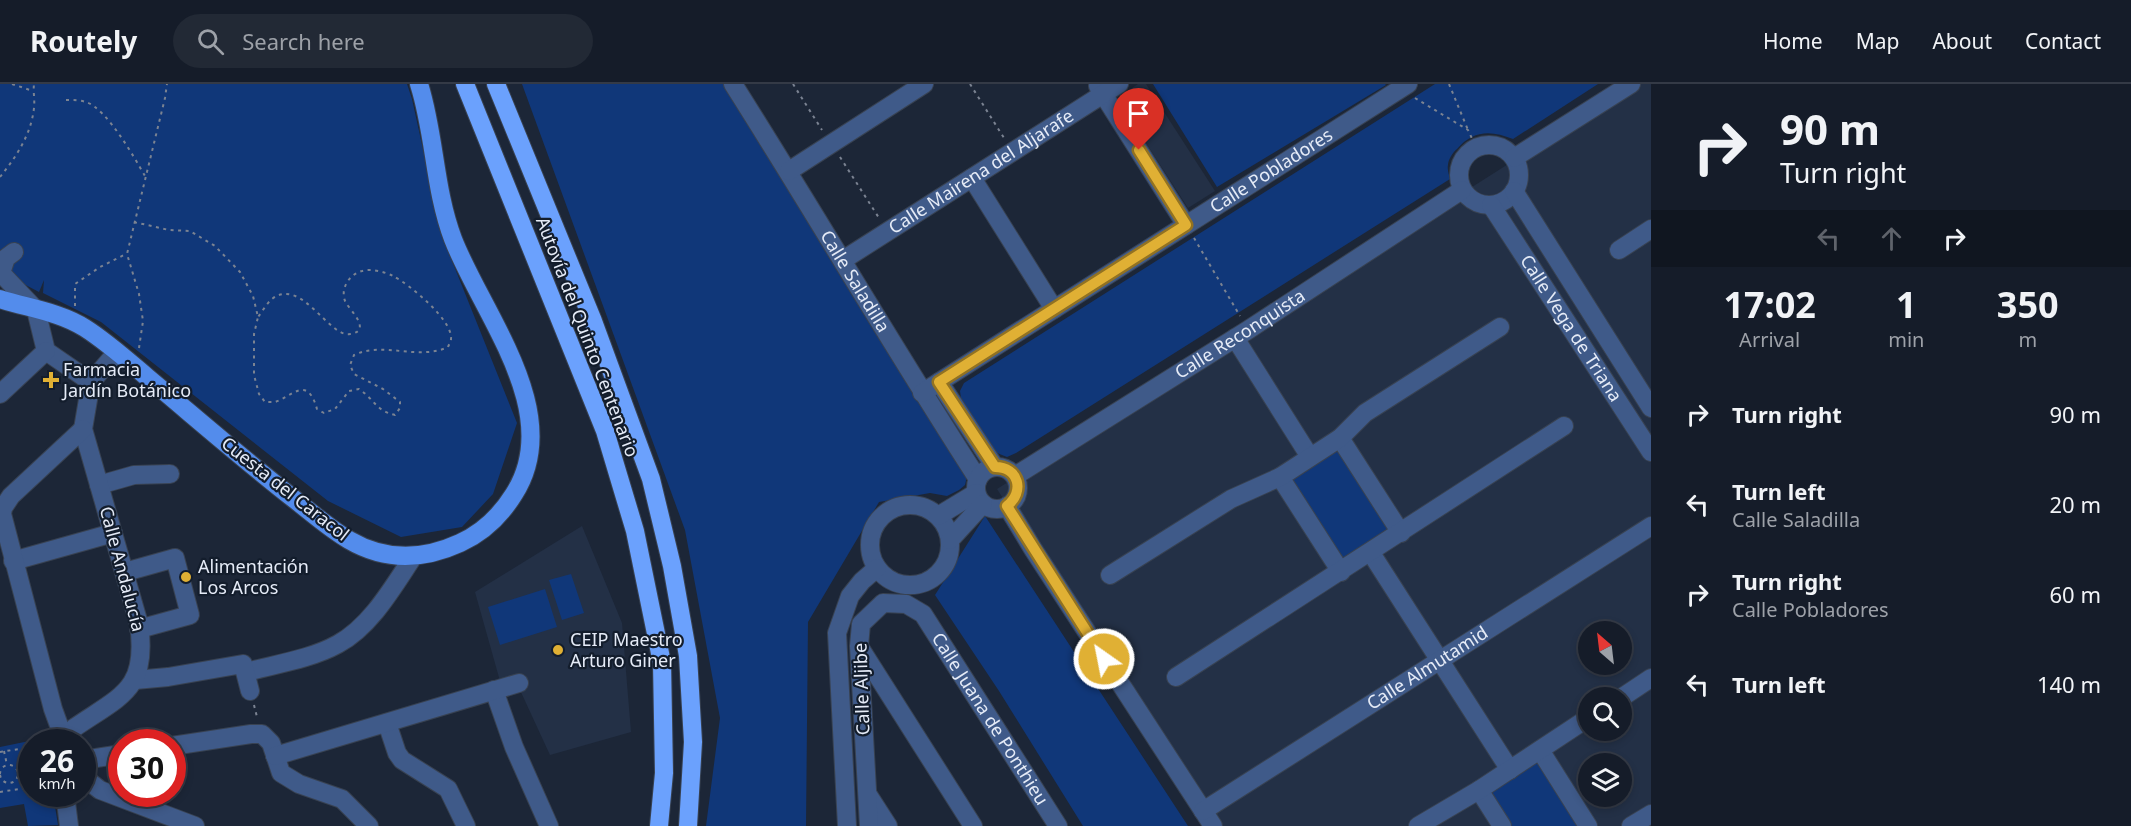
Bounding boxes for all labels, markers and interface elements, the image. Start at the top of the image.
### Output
search box [173,14,593,68]
text: Routely [30,22,137,60]
icon: search [194,25,227,58]
text: Search here [242,26,365,56]
text: Home [1763,27,1823,55]
text: Map [1856,27,1899,55]
text: About [1932,27,1992,55]
text: Contact [2025,27,2101,55]
pin [1113,88,1164,150]
icon: arrive [1122,97,1155,130]
text: 90 m [1780,100,1880,157]
street label: Calle Mairena del Aljarafe [884,103,1078,239]
icon: right [1681,108,1759,186]
street label: Calle Pobladores [1205,122,1337,218]
text: Turn right [1780,154,1906,191]
street label: Autovía del Quinto Centenario [531,213,645,460]
icon: left [1812,222,1845,255]
icon: ahead [1875,222,1908,255]
icon: right [1938,222,1971,255]
street label: Calle Saladilla [815,225,896,336]
street label: Calle Vega de Triana [1515,250,1628,406]
text: 17:02 [1723,280,1816,329]
text: 1 [1896,280,1917,329]
text: 350 [1997,280,2059,329]
street label: Calle Reconquista [1170,283,1309,384]
text: Arrival [1739,326,1800,353]
text: min [1888,326,1924,353]
text: m [2018,326,2037,353]
place label: Farmacia Jardín Botánico [61,357,191,402]
marker: Farmacia Jardín Botánico [44,373,58,387]
icon: right [1681,398,1714,431]
text: Turn right [1732,399,1842,429]
text: 90 m [2050,399,2101,429]
street label: Cuesta del Caracol [217,431,354,546]
text: Turn left [1732,476,1826,506]
icon: left [1681,488,1714,521]
text: 20 m [2050,489,2101,519]
street label: Calle Andalucía [95,504,151,634]
text: Calle Saladilla [1732,506,1860,533]
place label: Alimentación Los Arcos [198,554,309,599]
text: Turn right [1732,566,1842,596]
marker: Alimentación Los Arcos [179,570,193,584]
icon: right [1681,578,1714,611]
text: 60 m [2050,579,2101,609]
text: Calle Pobladores [1732,596,1889,623]
street label: Calle Almutamid [1362,620,1492,715]
north arrow [1578,621,1632,675]
map controls [1578,621,1632,807]
place label: CEIP Maestro Arturo Giner [570,627,683,672]
position arrow [1072,627,1136,691]
street label: Calle Juana de Ponthieu [927,628,1055,809]
marker: CEIP Maestro Arturo Giner [551,643,565,657]
street label: Calle Aljibe [847,643,875,736]
icon: left [1681,668,1714,701]
text: Turn left [1732,669,1826,699]
text: 140 m [2037,669,2101,699]
button: search [1578,687,1632,741]
speed limit sign: 30 [108,729,186,807]
text: 26 [40,740,74,781]
button: layers [1578,753,1632,807]
text: km/h [39,773,75,793]

